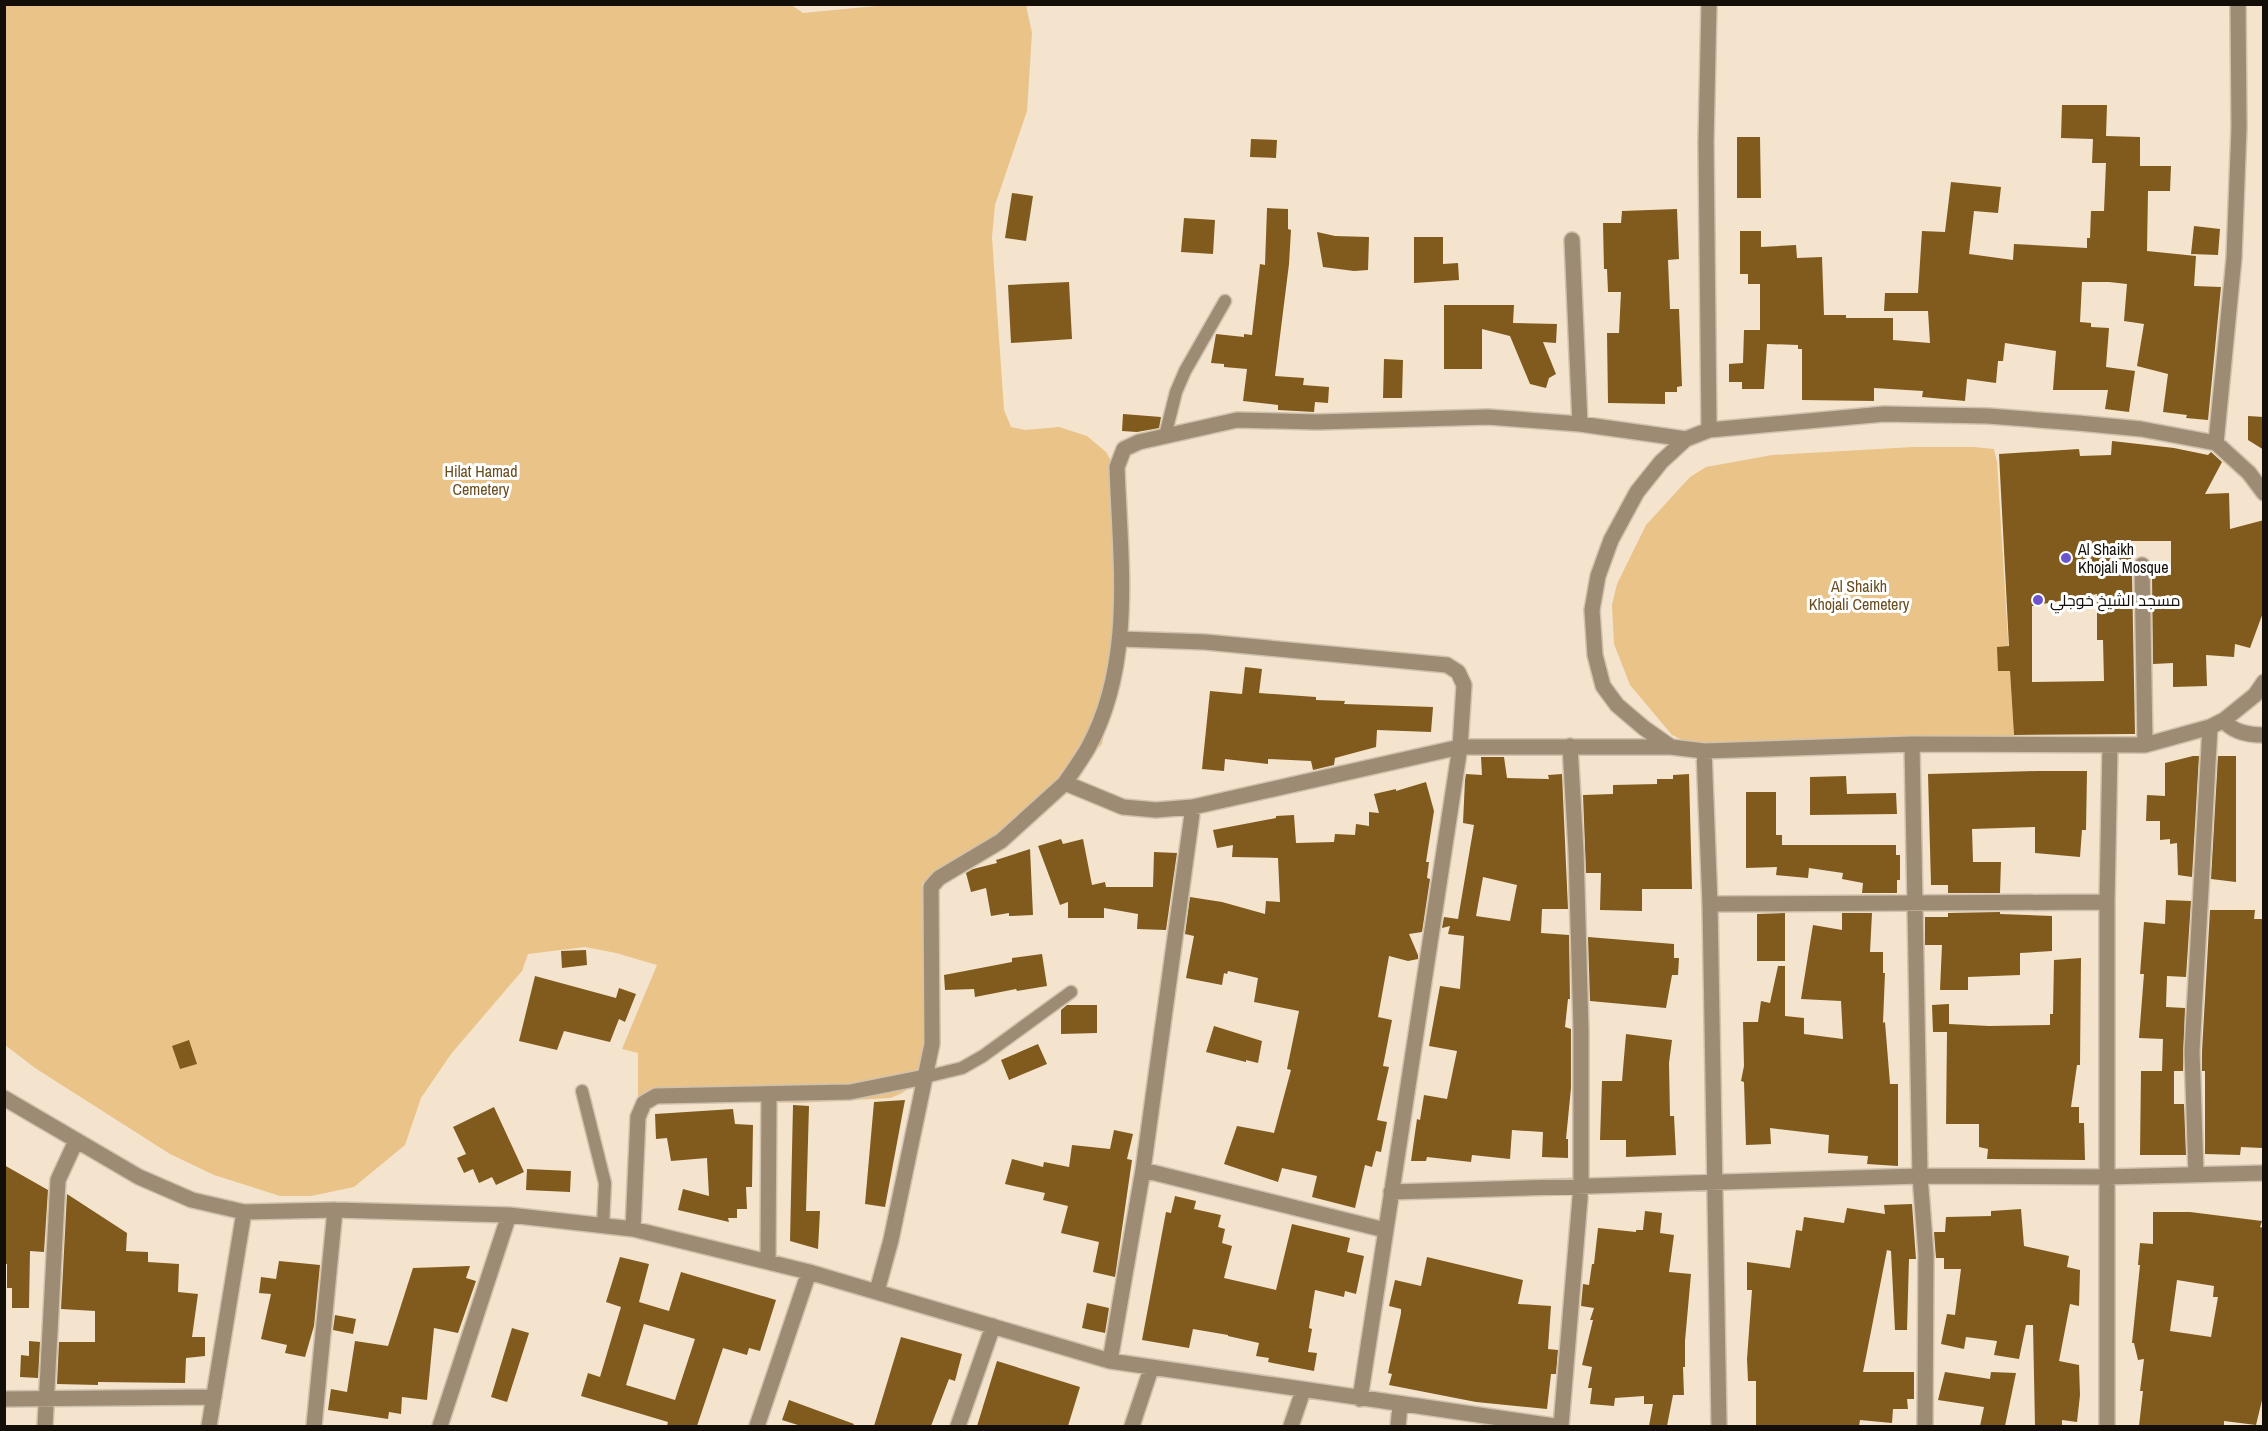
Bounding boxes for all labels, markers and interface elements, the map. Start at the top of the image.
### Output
park label: Hilat Hamad Cemetery [445,460,517,500]
place label: Al Shaikh Khojali Mosque [2077,538,2168,578]
marker: Al Shaikh Khojali Mosque [2059,551,2073,565]
park label: Al Shaikh Khojali Cemetery [1809,575,1910,615]
place label: مسجد الشيخ خوجلي [2050,589,2181,614]
marker: مسجد الشيخ خوجلي [2031,593,2045,607]

